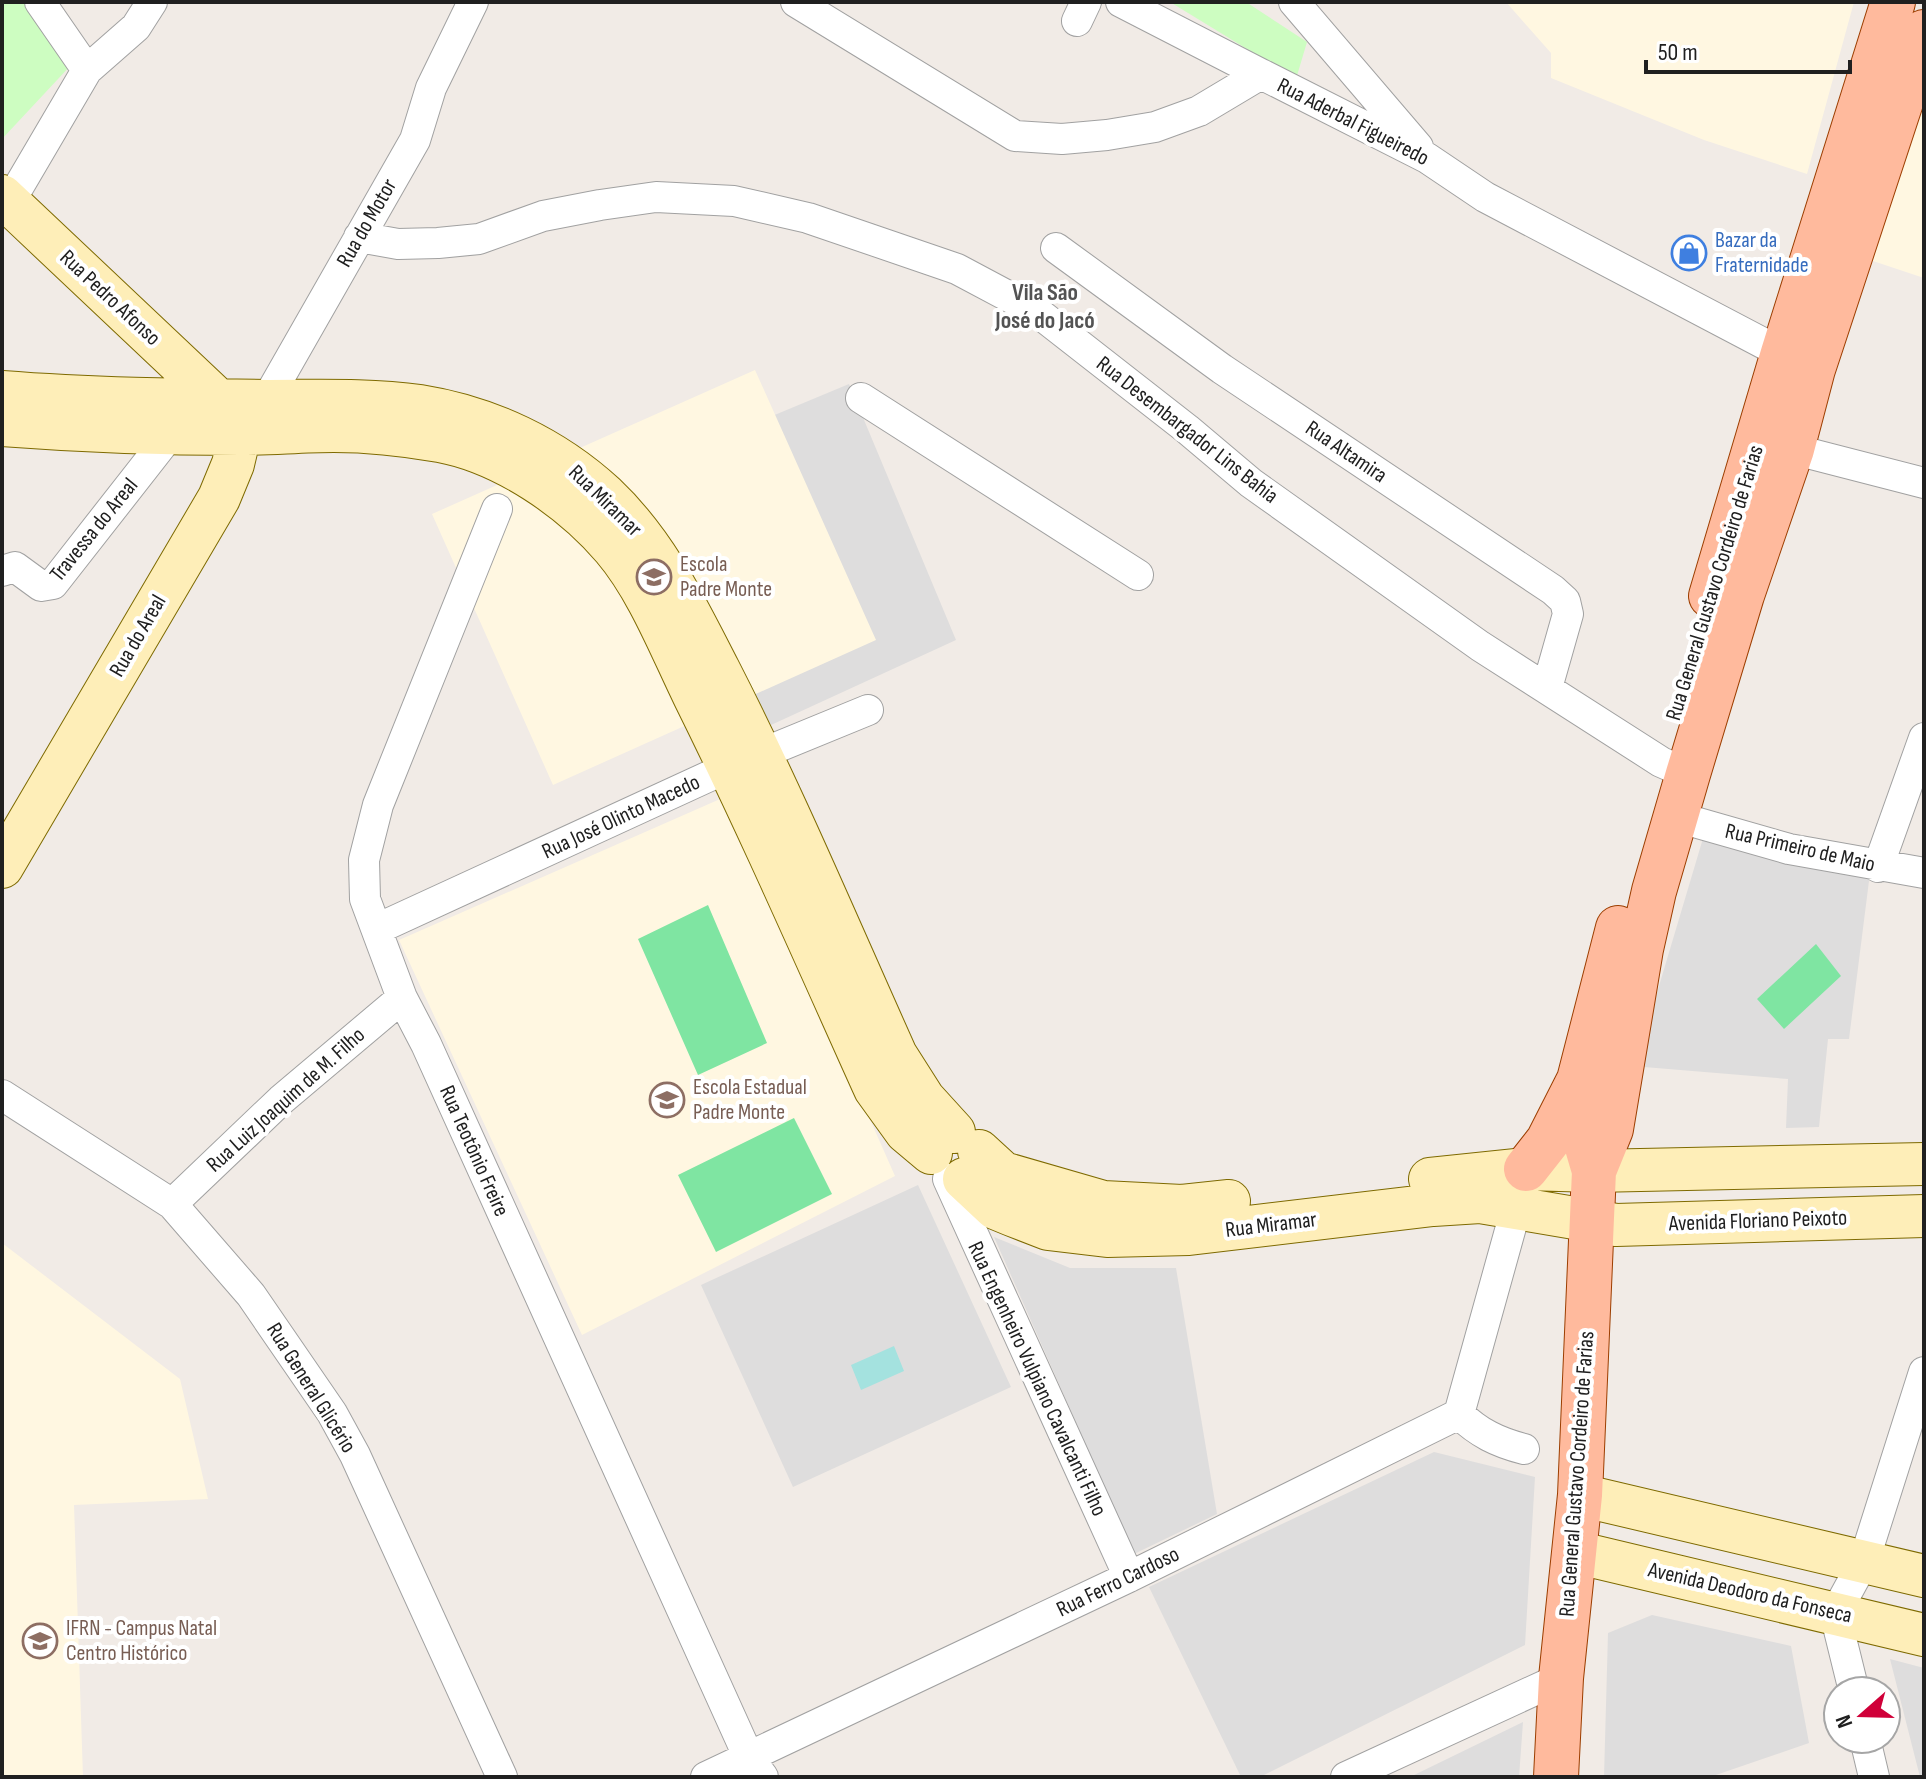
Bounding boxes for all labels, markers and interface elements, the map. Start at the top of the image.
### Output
scale bar [1646,24,1850,74]
text: 50 m [1658,38,1698,67]
street label: Rua Aderbal Figueiredo [1273,72,1433,172]
street label: Rua do Motor [331,174,403,272]
place label: Bazar da Fraternidade [1715,227,1809,279]
shop icon: Bazar da Fraternidade [1670,234,1708,272]
street label: Rua Pedro Afonso [54,244,166,352]
district label: Vila São José do Jacó [994,278,1095,335]
street label: Rua Desembargador Lins Bahia [1091,351,1283,509]
street label: Rua Altamira [1300,415,1392,489]
street label: Rua General Gustavo Cordeiro de Farias [1660,442,1770,724]
street label: Rua Miramar [563,459,647,543]
street label: Travessa do Areal [44,473,144,587]
place label: Escola Padre Monte [680,551,772,603]
school or university icon: Escola Padre Monte [635,558,673,596]
street label: Rua do Areal [104,590,172,682]
street label: Rua José Olinto Macedo [538,769,704,865]
street label: Rua Primeiro de Maio [1722,818,1878,878]
street label: Rua Luiz Joaquim de M. Filho [201,1022,371,1178]
place label: Escola Estadual Padre Monte [693,1074,807,1126]
street label: Rua Teotônio Freire [433,1081,515,1221]
school or university icon: Escola Estadual Padre Monte [648,1081,686,1119]
street label: Avenida Floriano Peixoto [1667,1204,1848,1238]
street label: Rua Miramar [1224,1206,1318,1244]
street label: Rua Engenheiro Vulpiano Cavalcanti Filho [961,1237,1113,1521]
street label: Rua General Glicério [260,1318,362,1458]
street label: Rua General Gustavo Cordeiro de Farias [1554,1330,1600,1618]
street label: Rua Ferro Cardoso [1052,1541,1184,1623]
street label: Avenida Deodoro da Fonseca [1645,1556,1854,1630]
place label: IFRN - Campus Natal Centro Histórico [66,1615,217,1667]
school or university icon: IFRN - Campus Natal Centro Histórico [21,1622,59,1660]
north arrow [1822,1675,1902,1755]
text: N [1830,1711,1859,1731]

